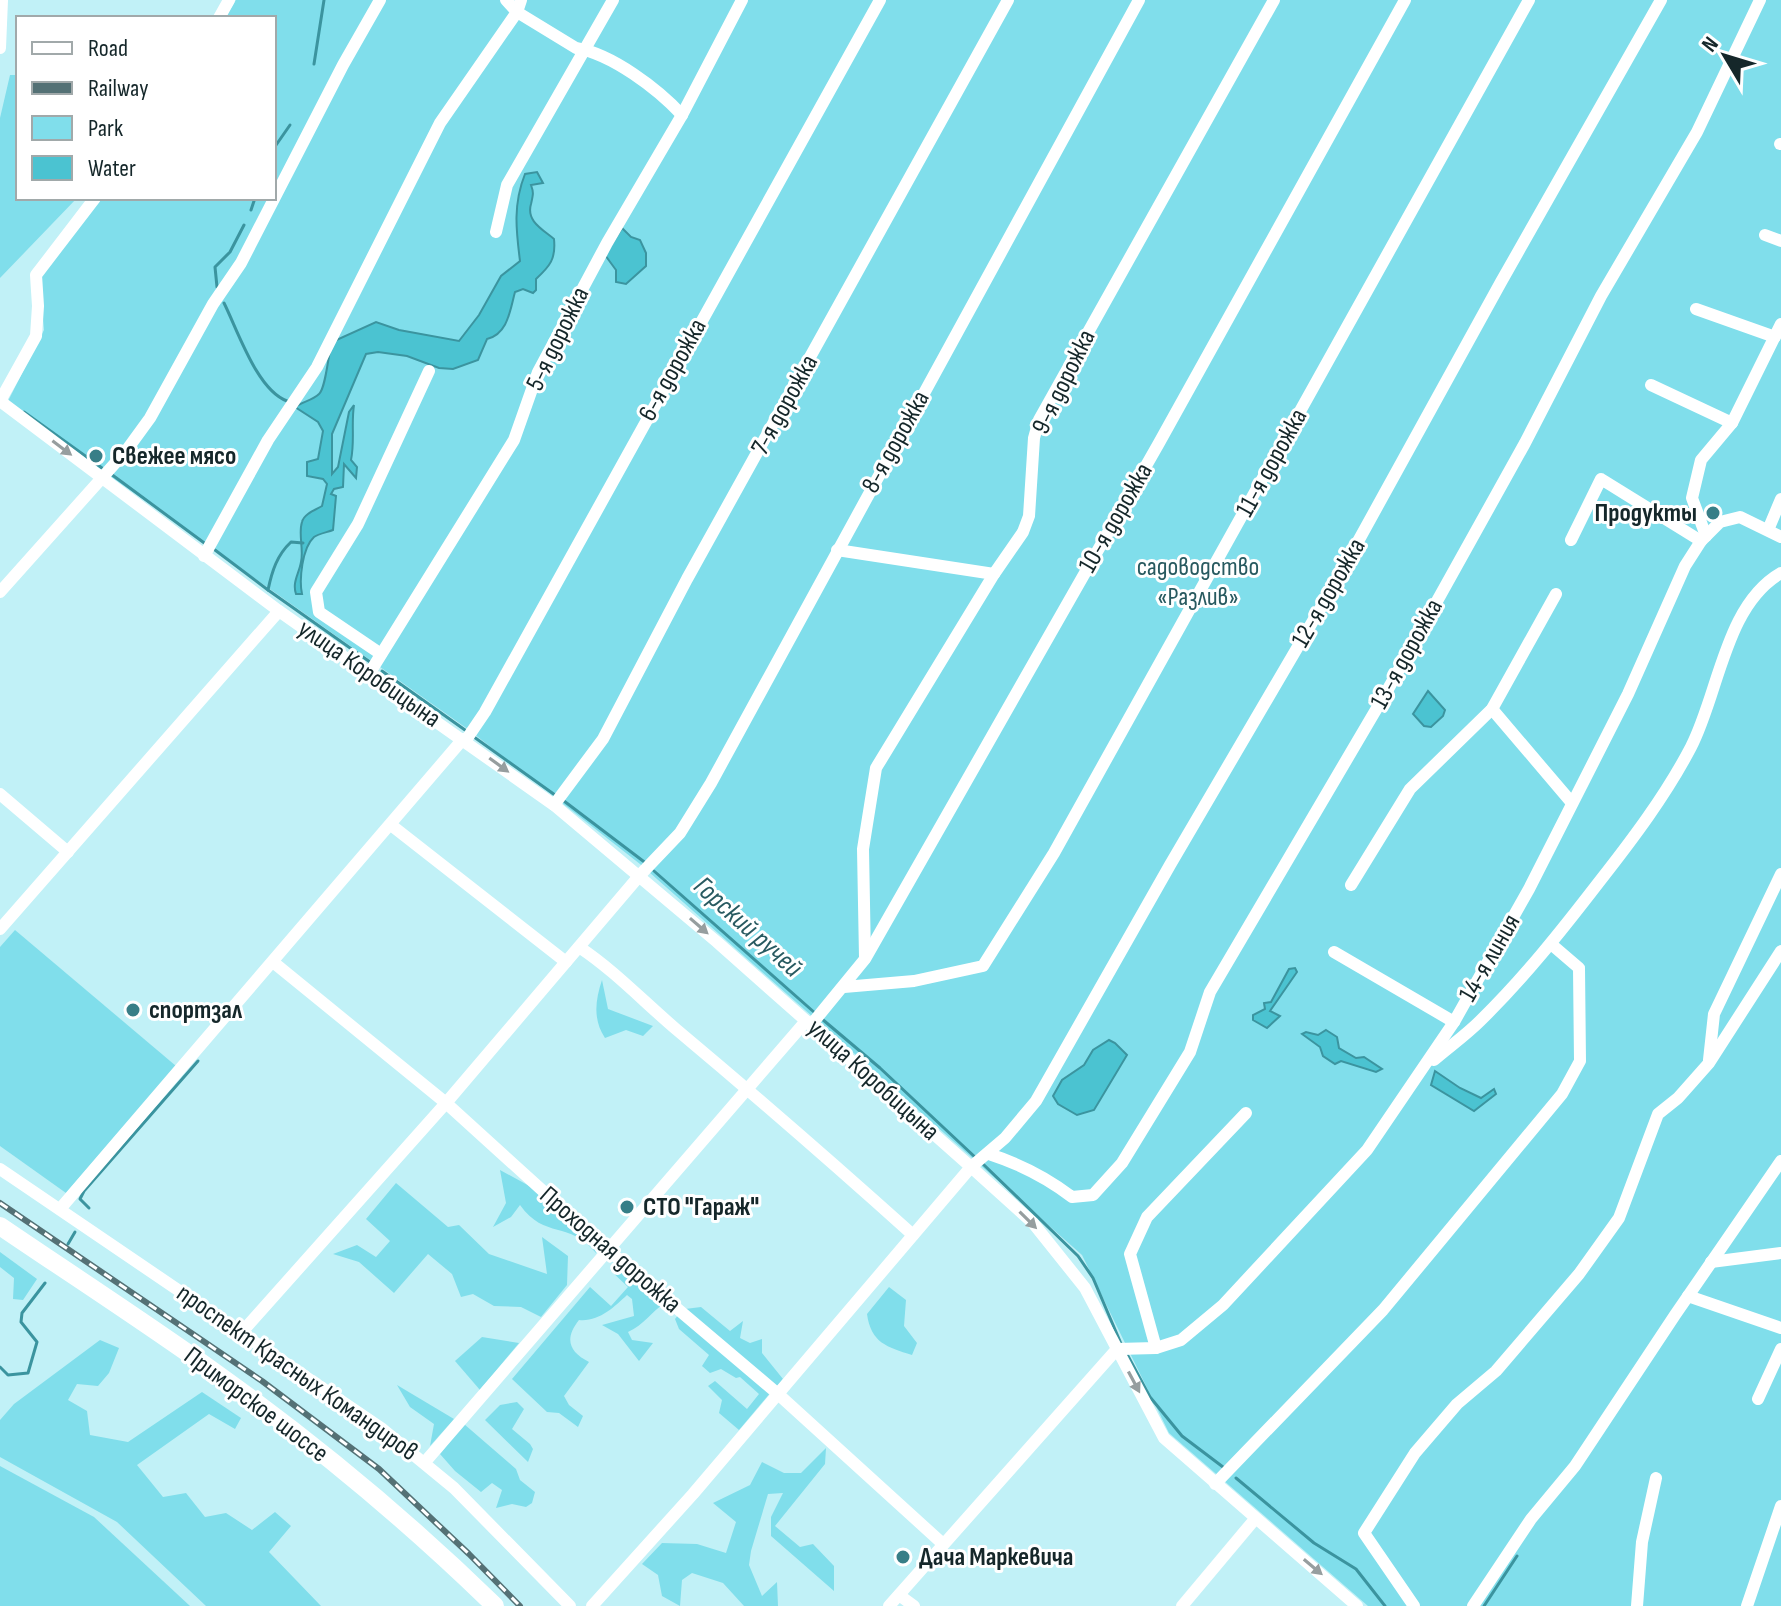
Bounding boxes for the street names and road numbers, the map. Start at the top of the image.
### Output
street label: 5-я дорожка [520,282,596,396]
street label: 6-я дорожка [632,313,714,427]
street label: 9-я дорожка [1025,325,1103,439]
street label: 7-я дорожка [745,349,825,461]
street label: 8-я дорожка [855,385,937,499]
street label: 11-я дорожка [1230,404,1314,522]
street label: 10-я дорожка [1072,458,1160,578]
street label: 12-я дорожка [1285,533,1373,653]
street label: 13-я дорожка [1364,594,1450,714]
street label: улица Коробицына [292,613,446,735]
street label: 14-я линия [1453,909,1527,1007]
street label: улица Коробицына [801,1013,945,1147]
street label: Проходная дорожка [533,1180,687,1320]
street label: проспект Красных Командиров [170,1278,424,1468]
street label: Приморское шоссе [178,1341,334,1469]

